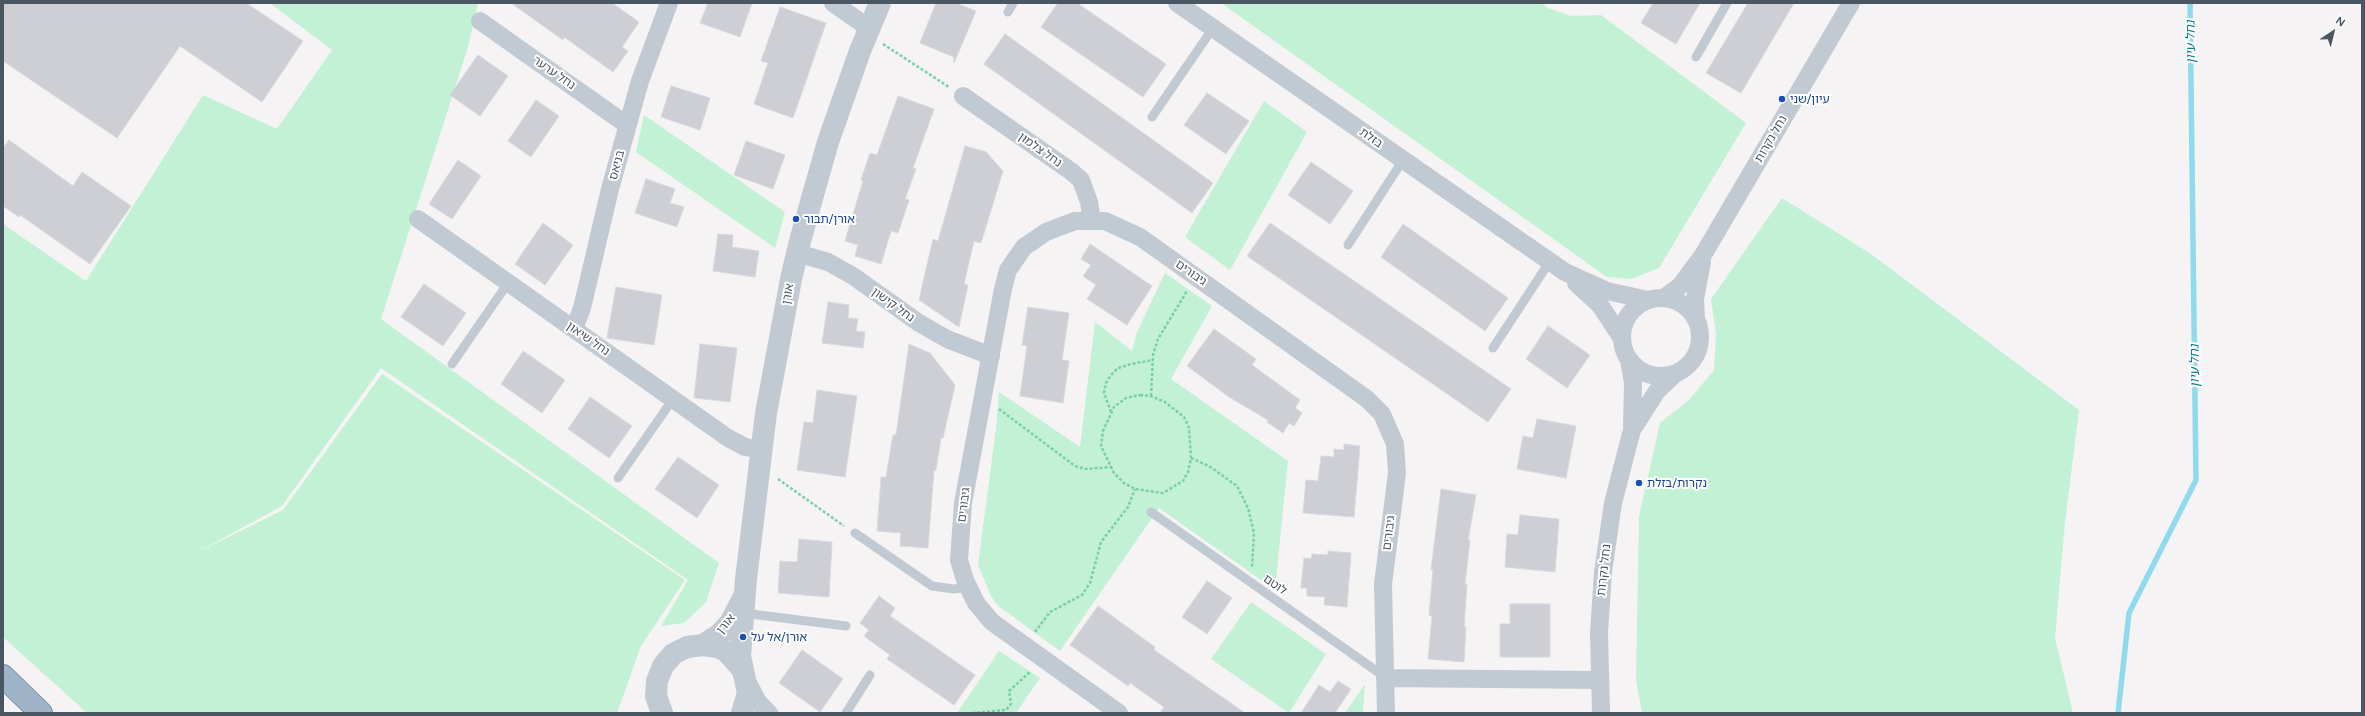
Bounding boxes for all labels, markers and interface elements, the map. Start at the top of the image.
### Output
north arrow [2313,12,2353,52]
text: N [2333,14,2347,30]
water label: נחל עיון [2183,20,2199,64]
street label: נחל ערער [530,53,578,93]
place label: עיון/שני [1790,92,1830,106]
marker: עיון/שני [1777,94,1787,104]
street label: נחל נקרות [1752,113,1790,165]
street label: בזלת [1357,125,1385,151]
street label: נחל צלמון [1015,130,1065,170]
street label: בניאס [606,149,628,181]
place label: אורן/תבור [804,212,855,226]
marker: אורן/תבור [791,214,801,224]
street label: גיבורים [1173,257,1209,289]
street label: אורן [779,282,797,306]
street label: נחל קישון [869,285,917,325]
street label: נחל שיאון [564,319,612,359]
water label: נחל עיון [2187,344,2203,388]
place label: נקרות/בזלת [1647,476,1707,490]
marker: נקרות/בזלת [1634,478,1644,488]
street label: גיבורים [955,487,973,523]
street label: גיבורים [1380,515,1398,551]
street label: נחל נקרות [1594,543,1614,597]
street label: לוטם [1260,572,1290,598]
street label: אורן [714,611,738,637]
place label: אורן/אל על [751,630,807,644]
marker: אורן/אל על [738,632,748,642]

